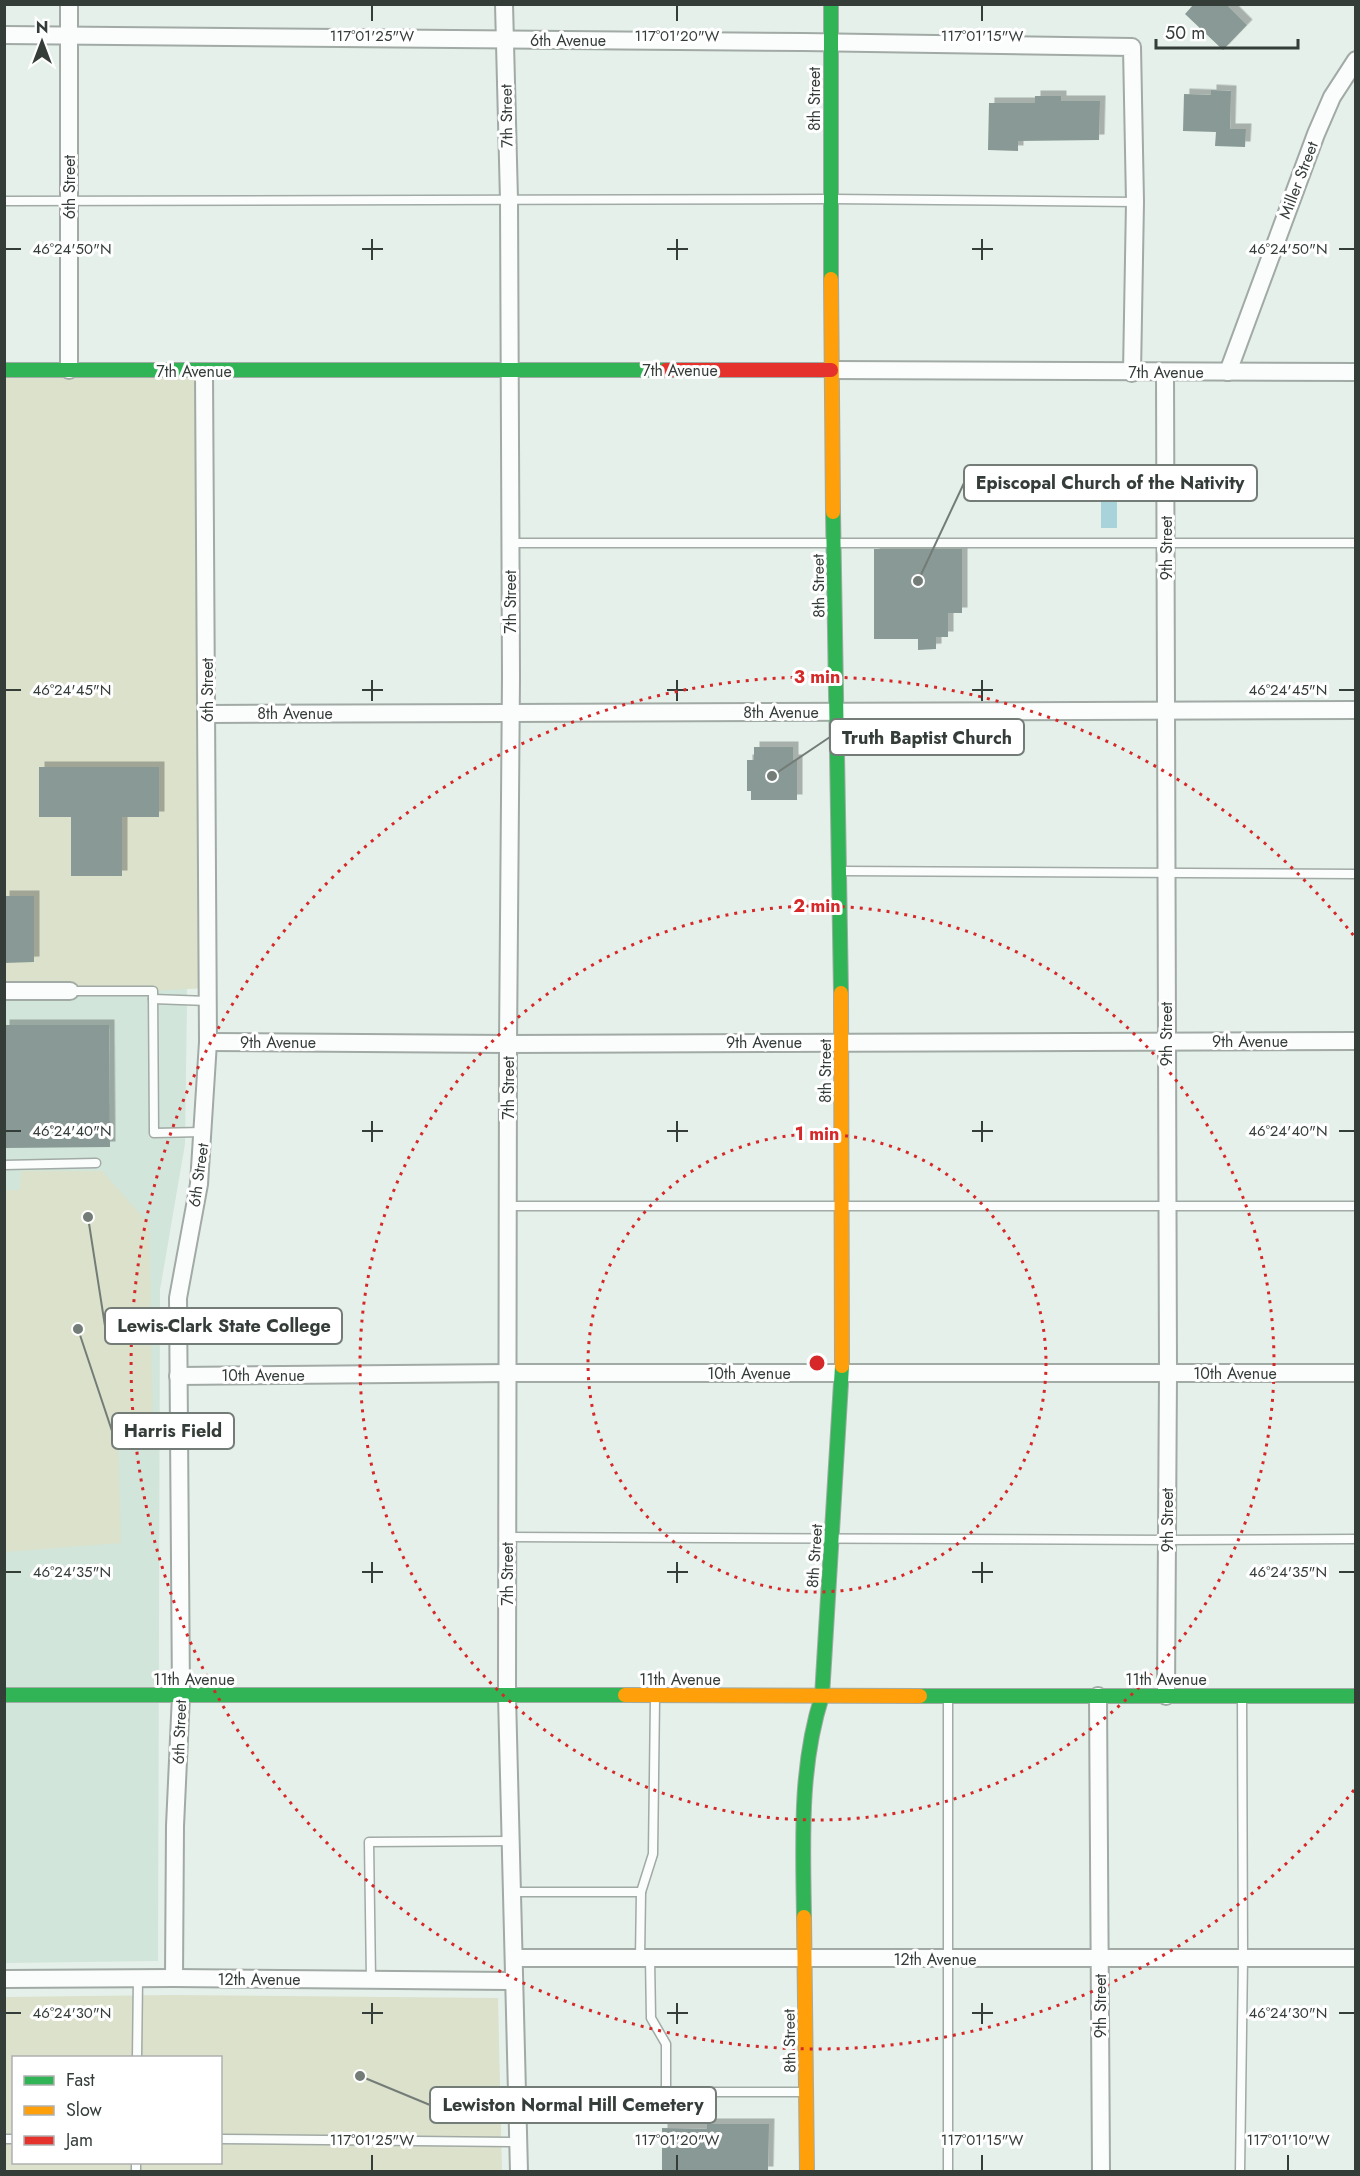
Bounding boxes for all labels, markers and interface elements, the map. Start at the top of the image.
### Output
north arrow [12,12,72,72]
scale bar [1156,12,1298,50]
text: N [36,16,48,39]
text: 50 m [1165,20,1205,46]
text: 117°01'25"W [330,25,414,47]
text: 117°01'20"W [635,25,720,47]
text: 117°01'15"W [941,25,1023,47]
street label: 6th Avenue [530,29,606,52]
street label: 8th Street [803,67,826,131]
street label: 7th Street [494,84,519,148]
street label: Miller Street [1273,138,1324,222]
street label: 6th Street [58,155,81,219]
text: 46°24'50"N [32,238,112,260]
text: 46°24'50"N [1248,238,1328,260]
street label: 7th Avenue [642,359,718,382]
street label: 7th Avenue [156,360,232,383]
street label: 7th Avenue [1128,361,1204,384]
callout: Episcopal Church of the Nativity [964,465,1257,501]
text: Episcopal Church of the Nativity [976,470,1245,496]
street label: 9th Street [1155,516,1178,580]
street label: 8th Street [806,554,831,618]
street label: 7th Street [499,570,522,634]
street label: 6th Street [196,658,219,722]
text: 3 min [794,664,840,690]
text: 46°24'45"N [33,679,111,701]
text: 46°24'45"N [1249,679,1327,701]
street label: 8th Avenue [743,701,819,724]
street label: 8th Avenue [257,702,333,725]
callout: Truth Baptist Church [830,719,1024,755]
text: Truth Baptist Church [842,725,1012,751]
text: 2 min [793,893,841,919]
street label: 9th Street [1155,1002,1178,1066]
street label: 9th Avenue [1212,1030,1288,1053]
street label: 9th Avenue [240,1031,316,1054]
street label: 9th Avenue [726,1031,802,1054]
street label: 8th Street [814,1039,837,1103]
street label: 7th Street [497,1056,520,1120]
text: 46°24'40"N [32,1120,112,1142]
text: 46°24'40"N [1248,1120,1328,1142]
text: 1 min [795,1121,839,1147]
street label: 6th Street [183,1141,214,1209]
callout: Lewis-Clark State College [105,1308,342,1344]
text: Lewis-Clark State College [117,1313,331,1339]
centre of rings [807,1353,827,1373]
street label: 10th Avenue [707,1362,791,1385]
street label: 10th Avenue [1193,1362,1277,1385]
street label: 10th Avenue [221,1364,305,1387]
callout: Harris Field [112,1413,234,1449]
text: Harris Field [124,1418,222,1444]
street label: 9th Street [1156,1488,1179,1552]
street label: 8th Street [801,1523,828,1589]
street label: 7th Street [496,1542,519,1606]
text: 46°24'35"N [33,1561,111,1583]
text: 46°24'35"N [1249,1561,1327,1583]
street label: 11th Avenue [153,1668,235,1691]
street label: 11th Avenue [639,1668,721,1691]
street label: 11th Avenue [1125,1668,1207,1691]
street label: 6th Street [167,1699,192,1765]
street label: 12th Avenue [893,1948,977,1971]
street label: 12th Avenue [217,1968,301,1991]
street label: 9th Street [1089,1974,1112,2038]
text: 46°24'30"N [33,2002,111,2024]
text: 46°24'30"N [1249,2002,1327,2024]
street label: 8th Street [777,2009,802,2073]
legend [12,2056,222,2164]
text: Fast [66,2067,95,2093]
callout: Lewiston Normal Hill Cemetery [430,2087,716,2123]
text: Lewiston Normal Hill Cemetery [442,2092,704,2118]
text: Slow [66,2097,103,2123]
text: Jam [64,2127,93,2153]
text: 117°01'25"W [330,2129,414,2151]
text: 117°01'20"W [635,2129,720,2151]
text: 117°01'15"W [941,2129,1023,2151]
text: 117°01'10"W [1246,2129,1330,2151]

